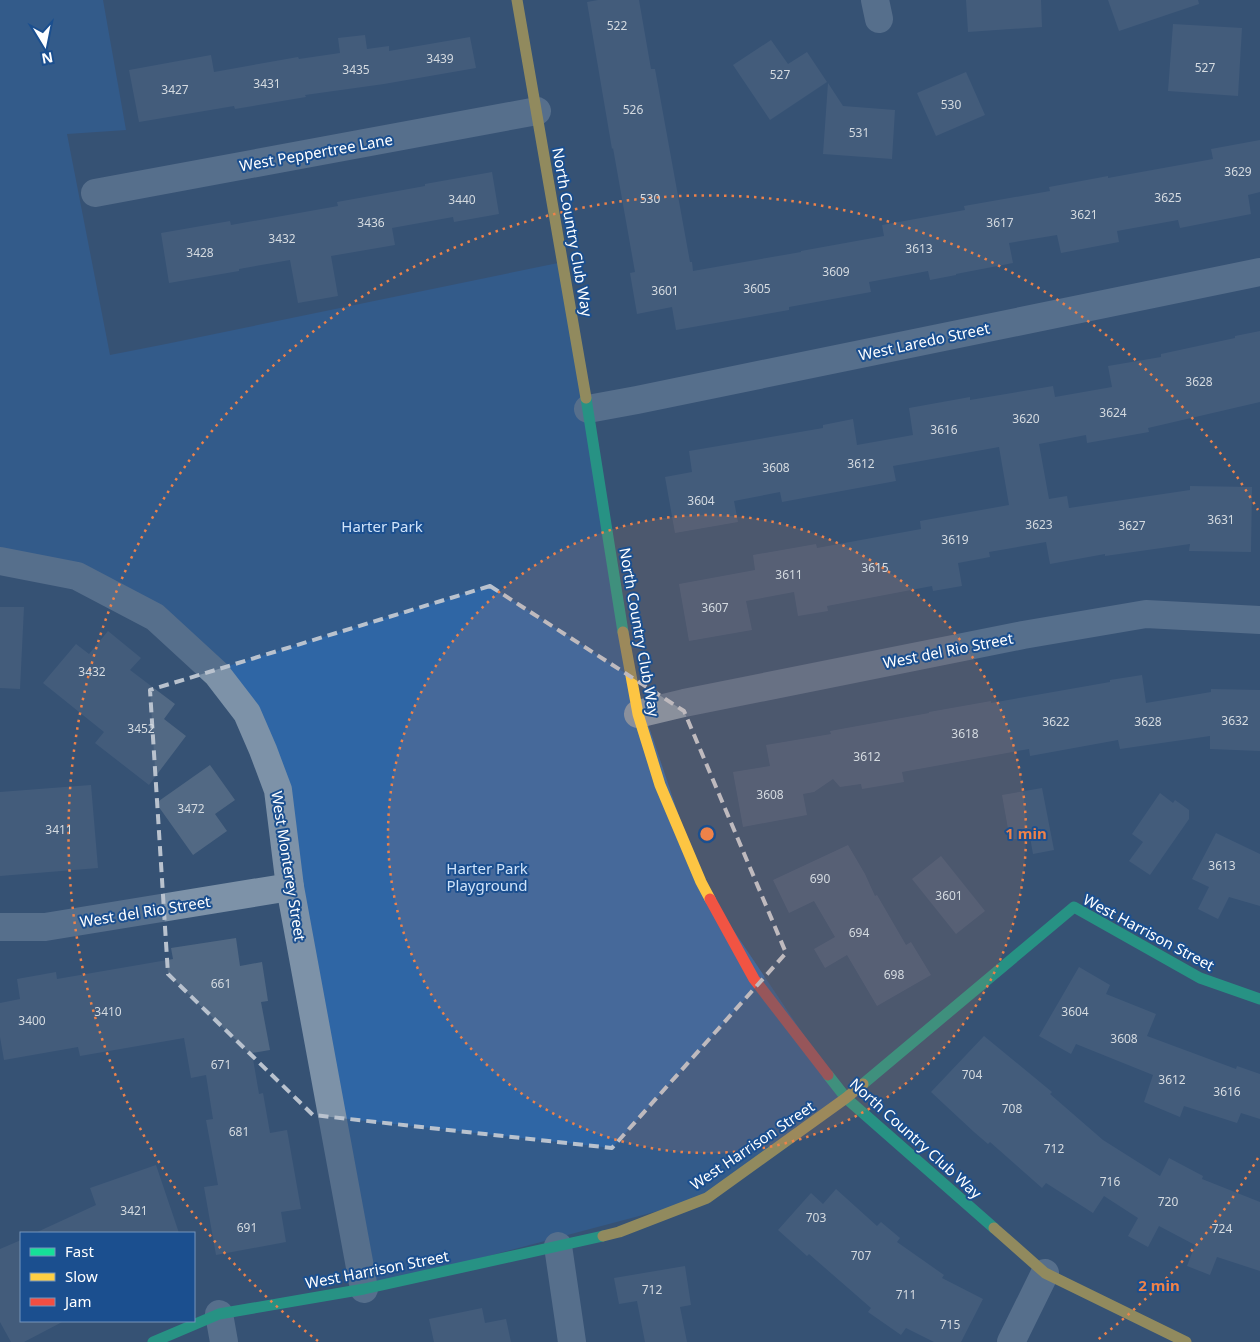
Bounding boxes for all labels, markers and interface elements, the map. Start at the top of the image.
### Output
house number: 522 [607,17,627,34]
north arrow [20,20,70,70]
text: N [40,48,55,69]
house number: 3439 [426,50,454,67]
house number: 527 [1195,59,1215,76]
house number: 3435 [342,61,370,78]
house number: 527 [770,66,790,83]
house number: 3431 [253,75,281,92]
house number: 3427 [161,81,189,98]
house number: 530 [941,96,961,113]
house number: 526 [623,101,643,118]
house number: 531 [849,124,869,141]
street label: West Peppertree Lane [238,129,394,175]
street label: North Country Club Way [548,146,598,318]
house number: 3629 [1224,163,1252,180]
house number: 3625 [1154,189,1182,206]
house number: 530 [640,190,660,207]
house number: 3440 [448,191,476,208]
house number: 3621 [1070,206,1098,223]
house number: 3436 [357,214,385,231]
house number: 3617 [986,214,1014,231]
house number: 3432 [268,230,296,247]
house number: 3613 [905,240,933,257]
house number: 3428 [186,244,214,261]
house number: 3609 [822,263,850,280]
house number: 3605 [743,280,771,297]
house number: 3601 [651,282,679,299]
street label: West Laredo Street [857,317,992,365]
house number: 3628 [1185,373,1213,390]
house number: 3624 [1099,404,1127,421]
house number: 3620 [1012,410,1040,427]
house number: 3616 [930,421,958,438]
house number: 3612 [847,455,875,472]
house number: 3608 [762,459,790,476]
house number: 3604 [687,492,715,509]
house number: 3631 [1207,511,1235,528]
park label: Harter Park [341,516,423,536]
house number: 3623 [1025,516,1053,533]
house number: 3627 [1118,517,1146,534]
house number: 3619 [941,531,969,548]
street label: North Country Club Way [615,546,665,718]
house number: 3615 [861,559,889,576]
house number: 3611 [775,566,803,583]
house number: 3607 [701,599,729,616]
street label: West del Rio Street [881,627,1015,672]
house number: 3432 [78,663,106,680]
house number: 3632 [1221,712,1249,729]
house number: 3622 [1042,713,1070,730]
house number: 3628 [1134,713,1162,730]
house number: 3452 [127,720,155,737]
house number: 3618 [951,725,979,742]
house number: 3612 [853,748,881,765]
house number: 3608 [756,786,784,803]
street label: West Monterey Street [267,789,311,943]
house number: 3472 [177,800,205,817]
house number: 3411 [45,821,73,838]
text: 1 min [1005,823,1047,843]
centre of rings [698,825,716,843]
house number: 3613 [1208,857,1236,874]
park label: Harter Park Playground [446,858,528,895]
house number: 690 [810,870,830,887]
house number: 3601 [935,887,963,904]
street label: West Harrison Street [1080,889,1219,975]
street label: West del Rio Street [78,891,212,931]
house number: 694 [849,924,869,941]
house number: 698 [884,966,904,983]
house number: 661 [211,975,231,992]
house number: 3410 [94,1003,122,1020]
house number: 3604 [1061,1003,1089,1020]
house number: 3400 [18,1012,46,1029]
house number: 3608 [1110,1030,1138,1047]
house number: 671 [211,1056,231,1073]
house number: 704 [962,1066,982,1083]
house number: 3612 [1158,1071,1186,1088]
street label: North Country Club Way [846,1073,986,1203]
house number: 3616 [1213,1083,1241,1100]
street label: West Harrison Street [686,1096,818,1194]
house number: 708 [1002,1100,1022,1117]
house number: 681 [229,1123,249,1140]
house number: 712 [1044,1140,1064,1157]
house number: 716 [1100,1173,1120,1190]
house number: 720 [1158,1193,1178,1210]
house number: 3421 [120,1202,148,1219]
house number: 703 [806,1209,826,1226]
house number: 691 [237,1219,257,1236]
house number: 724 [1212,1220,1232,1237]
legend [20,1232,195,1322]
text: Fast [65,1241,94,1261]
street label: West Harrison Street [304,1245,451,1293]
house number: 707 [851,1247,871,1264]
text: Slow [65,1266,98,1286]
text: 2 min [1138,1275,1180,1295]
house number: 712 [642,1281,662,1298]
house number: 711 [896,1286,916,1303]
text: Jam [63,1291,92,1311]
house number: 715 [940,1316,960,1333]

